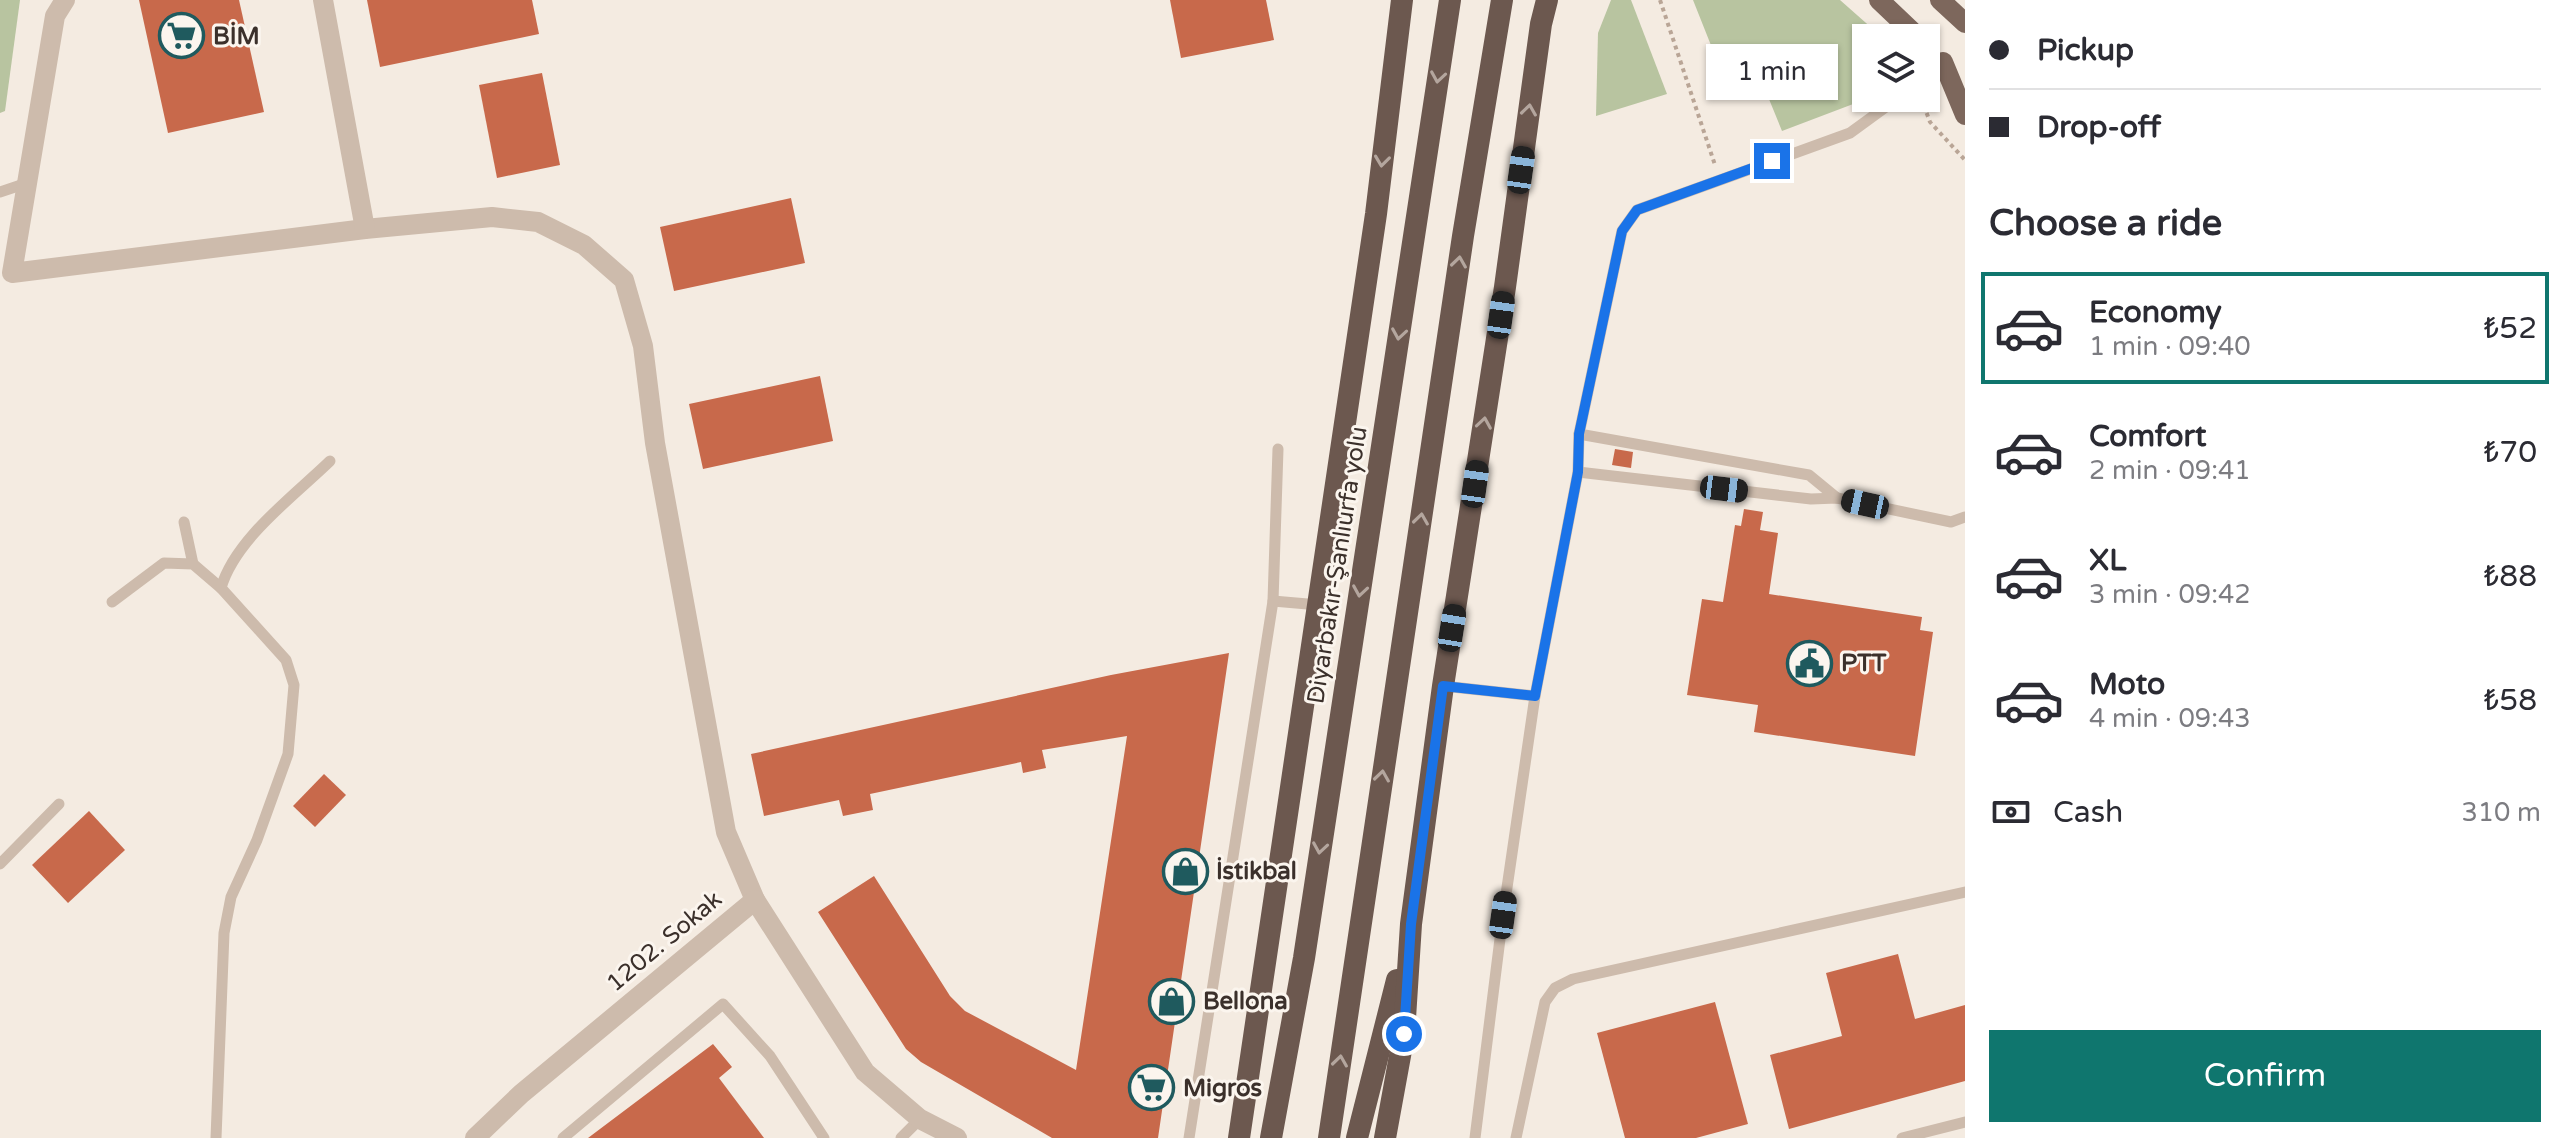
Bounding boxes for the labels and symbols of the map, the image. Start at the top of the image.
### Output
supermarket icon: BİM [158,12,206,60]
place label: BİM [213,22,260,51]
callout: 1 min [1706,45,1838,101]
one-way arrow [1430,70,1447,84]
one-way arrow [1520,104,1537,117]
route end [1754,143,1790,179]
car [1506,145,1536,195]
one-way arrow [1374,155,1391,168]
one-way arrow [1450,255,1467,268]
car [1486,290,1516,340]
one-way arrow [1391,327,1408,341]
one-way arrow [1475,416,1492,430]
street label: Diyarbakır-Şanlıurfa yolu [1301,424,1374,706]
car [1460,459,1490,509]
car [1699,474,1749,504]
car [1839,487,1891,521]
one-way arrow [1412,512,1429,526]
one-way arrow [1352,584,1369,598]
car [1436,602,1468,654]
public building icon: PTT [1786,639,1834,687]
place label: PTT [1841,649,1887,678]
one-way arrow [1373,769,1390,783]
one-way arrow [1313,841,1330,855]
shop icon: İstikbal [1161,847,1209,895]
place label: İstikbal [1216,857,1297,886]
street label: 1202. Sokak [601,885,728,998]
car [1488,890,1518,940]
shop icon: Bellona [1148,977,1196,1025]
place label: Bellona [1203,987,1288,1016]
route start [1386,1016,1422,1052]
one-way arrow [1331,1054,1348,1068]
supermarket icon: Migros [1128,1064,1176,1112]
place label: Migros [1183,1074,1262,1103]

